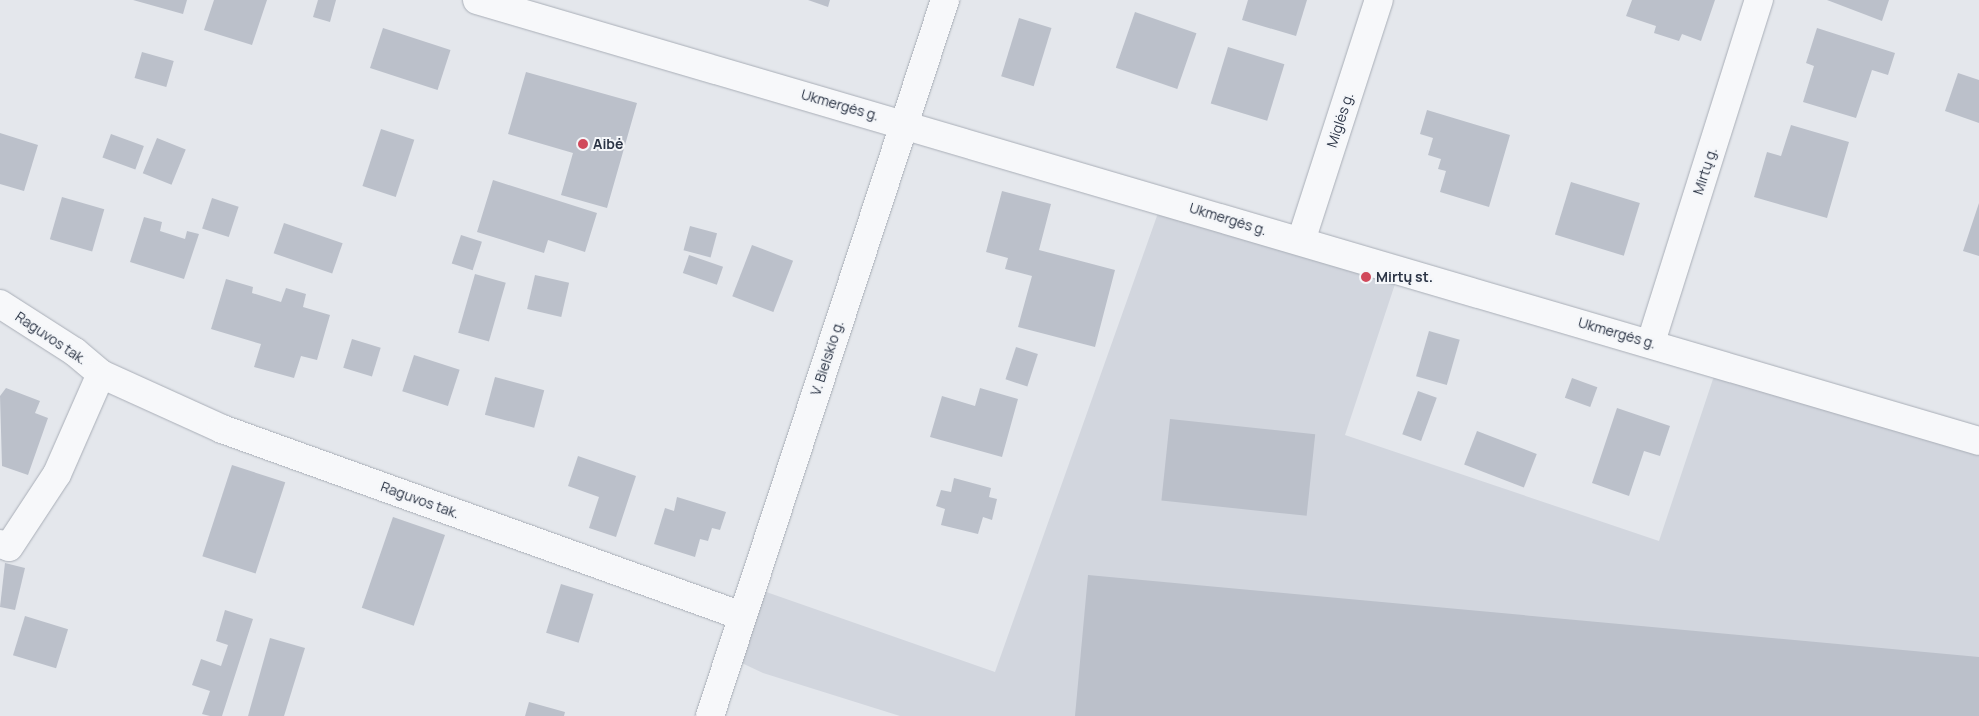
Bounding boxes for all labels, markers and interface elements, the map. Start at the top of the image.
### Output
street label: Ukmergės g. [799,86,881,124]
street label: Miglės g. [1323,90,1357,150]
place label: Aibė [593,136,623,152]
marker: Aibė [577,138,589,150]
street label: Mirtų g. [1689,145,1721,197]
street label: Ukmergės g. [1187,199,1269,239]
place label: Mirtų st. [1376,269,1433,285]
marker: Mirtų st. [1360,271,1372,283]
street label: Raguvos tak. [12,308,90,368]
street label: Ukmergės g. [1576,314,1658,352]
street label: V. Bielskio g. [807,318,847,398]
street label: Raguvos tak. [378,478,462,522]

